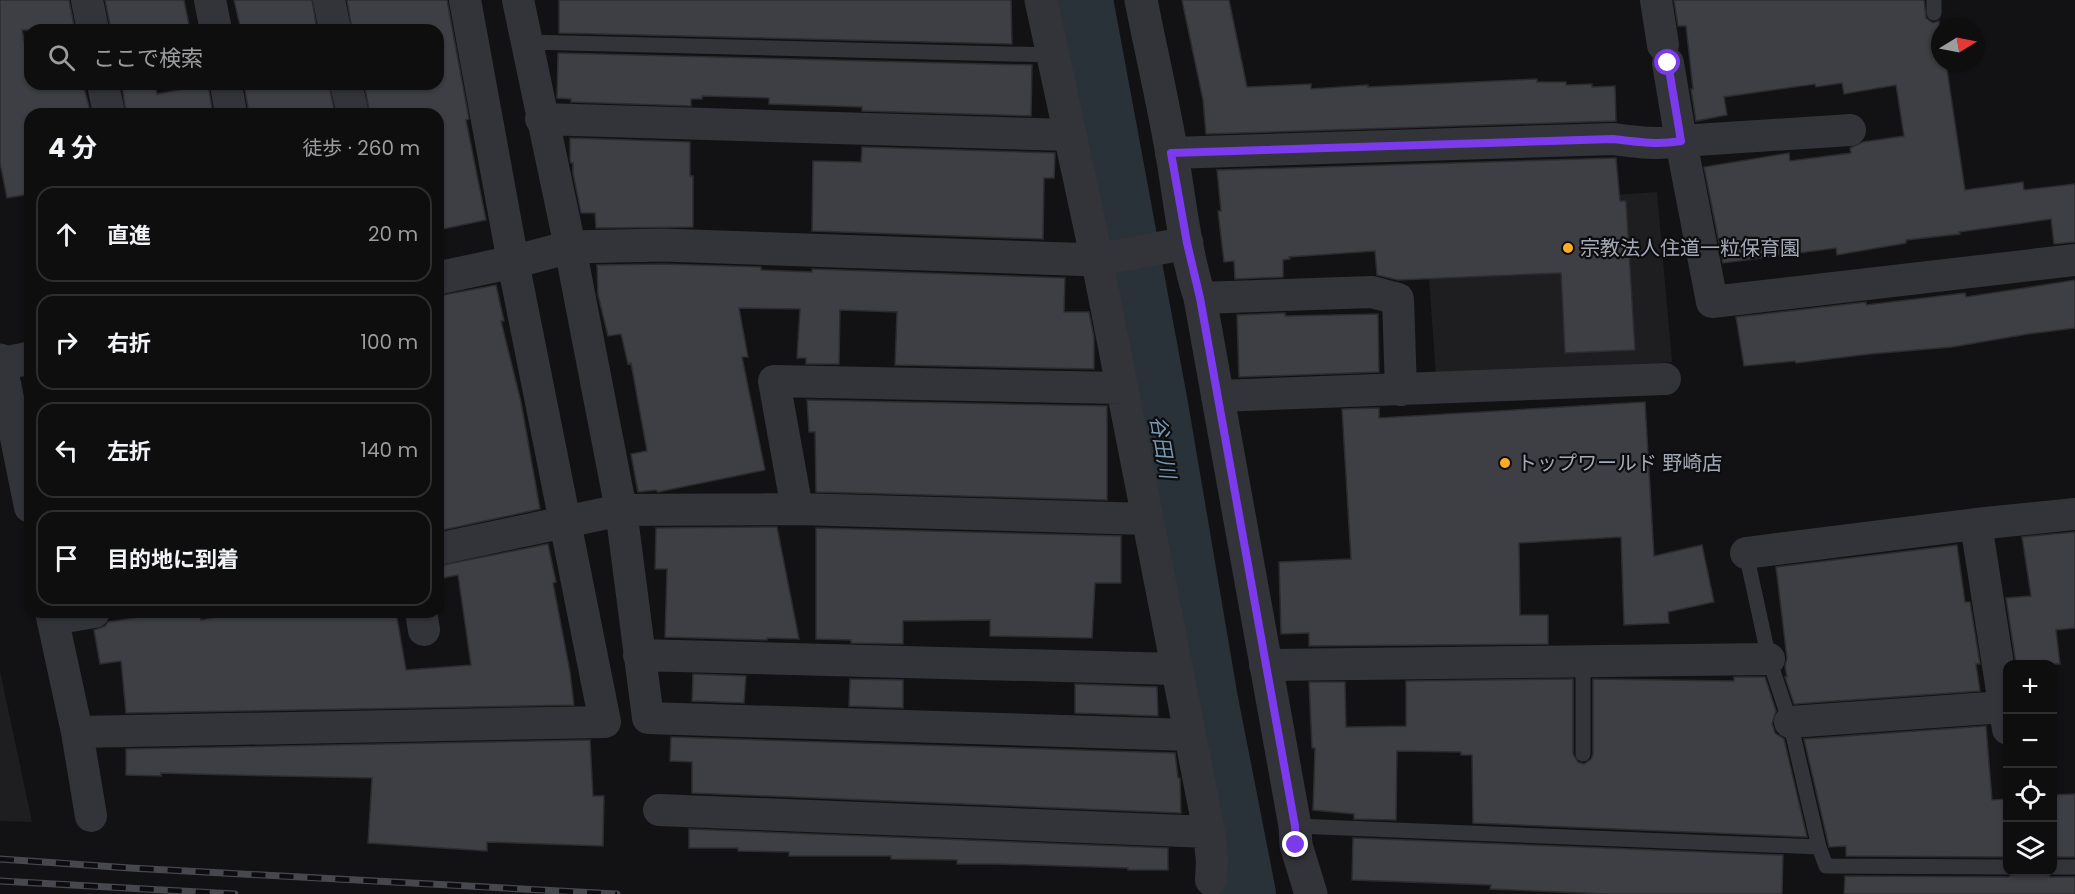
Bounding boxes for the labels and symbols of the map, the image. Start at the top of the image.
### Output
north arrow [1931,18,1985,72]
route start [1654,49,1680,75]
place label: 宗教法人住道一粒保育園 [1580,234,1800,262]
marker: 宗教法人住道一粒保育園 [1561,241,1575,255]
water label: 谷田川 [1143,413,1183,483]
place label: トップワールド 野崎店 [1517,449,1722,477]
marker: トップワールド 野崎店 [1498,456,1512,470]
route end [1282,831,1308,857]

